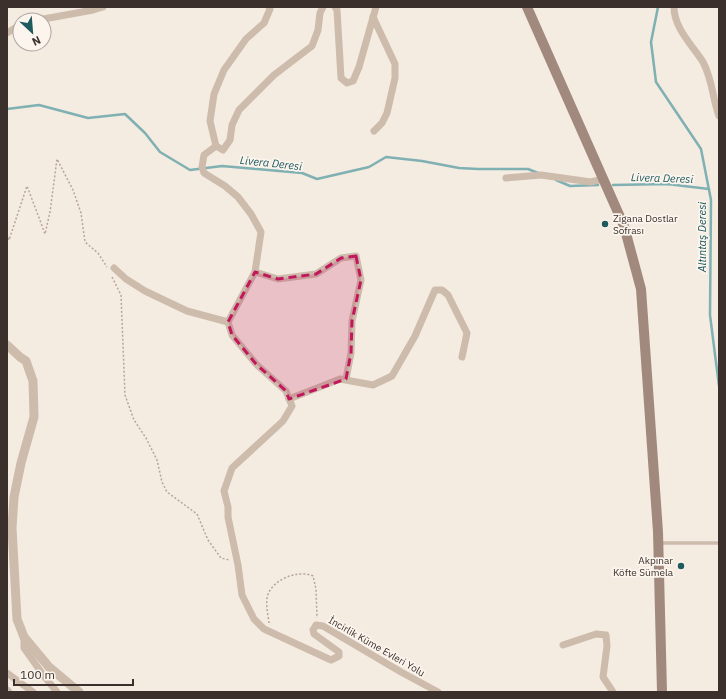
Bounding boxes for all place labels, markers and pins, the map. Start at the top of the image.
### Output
place label: Zigana Dostlar Sofrası [613,212,678,237]
marker: Zigana Dostlar Sofrası [600,219,610,229]
place label: Akpınar Köfte Sümela [613,554,674,579]
marker: Akpınar Köfte Sümela [676,561,686,571]

